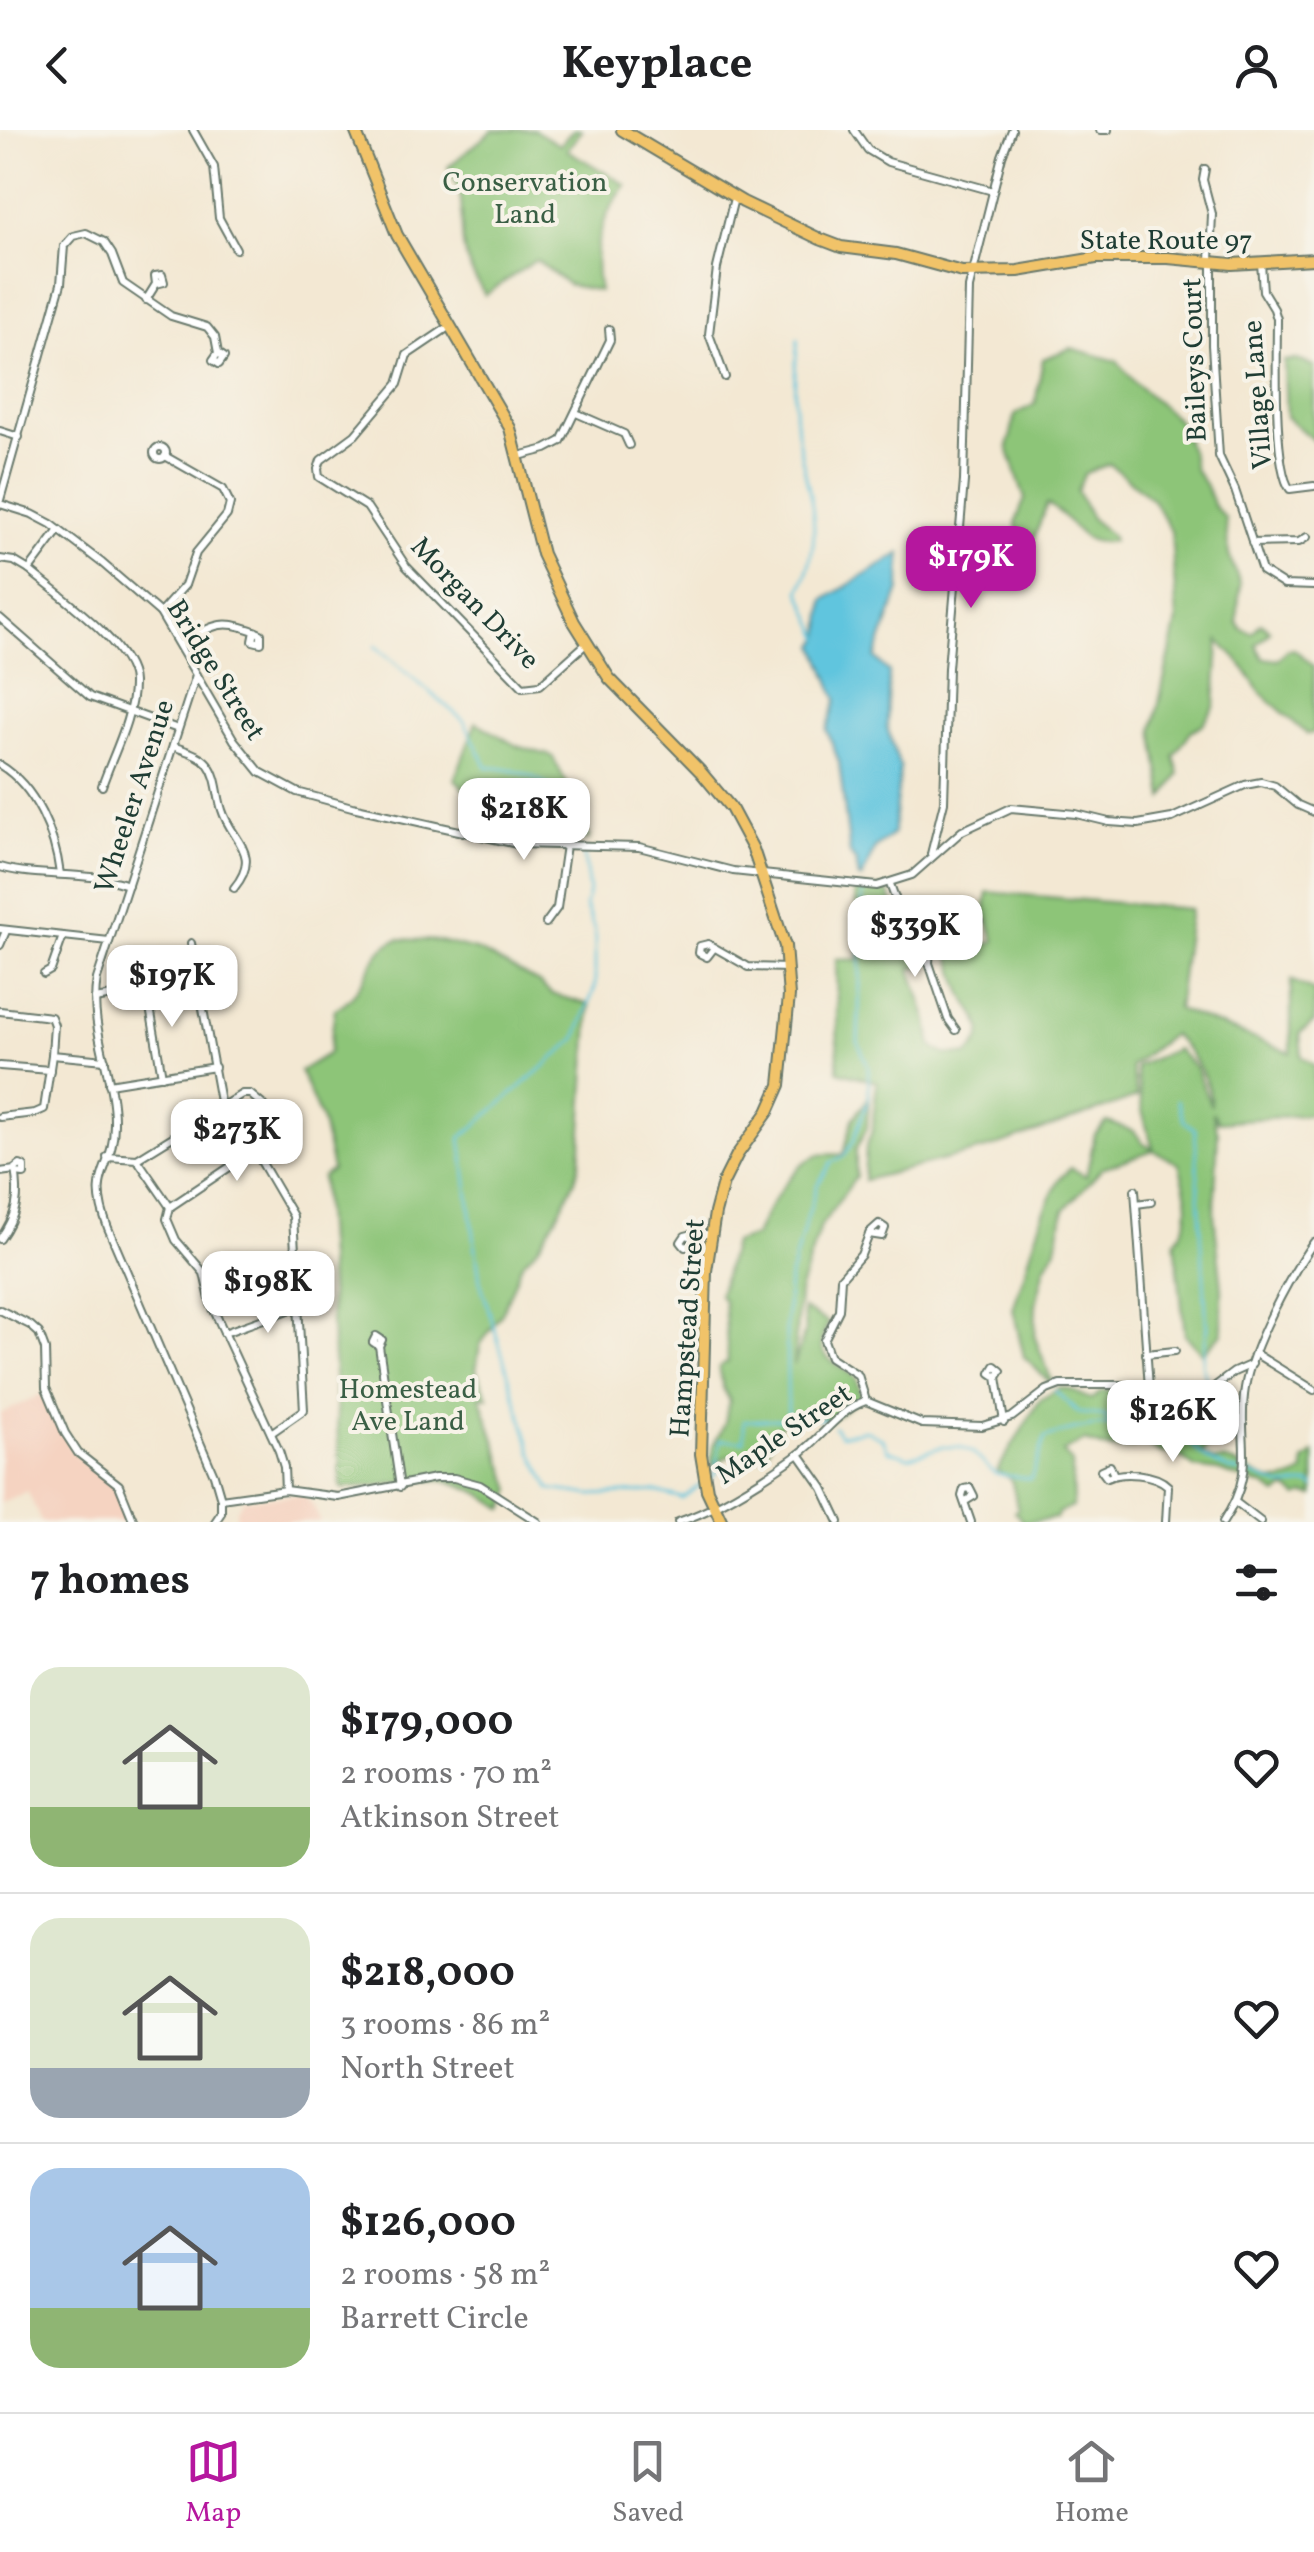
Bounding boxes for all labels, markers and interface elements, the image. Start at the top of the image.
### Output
text: Keyplace [562,34,752,97]
icon: back [30,38,85,93]
icon: person [1229,38,1284,93]
park label: Conservation Land [442,164,608,235]
street label: State Route 97 [1079,222,1253,261]
street label: Baileys Court [1173,277,1218,443]
street label: Village Lane [1234,319,1283,471]
pin: $179K [901,526,1041,611]
street label: Morgan Drive [401,529,548,679]
text: $179K [928,536,1014,580]
street label: Bridge Street [156,592,274,748]
street label: Wheeler Avenue [86,695,185,899]
pin: $218K [454,778,594,863]
text: $218K [480,788,568,832]
pin: $339K [845,895,985,980]
text: $339K [870,905,960,949]
pin: $197K [102,945,242,1030]
text: $197K [129,955,215,999]
pin: $273K [167,1099,307,1184]
text: $273K [193,1109,281,1153]
street label: Hampstead Street [661,1217,716,1439]
pin: $198K [198,1251,338,1336]
text: $198K [224,1261,313,1305]
park label: Homestead Ave Land [339,1371,477,1442]
street label: Maple Street [709,1375,860,1495]
pin: $126K [1103,1380,1243,1465]
text: $126K [1129,1390,1217,1434]
text: 7 homes [30,1553,190,1612]
icon: filters [1229,1555,1284,1610]
text: $179,000 [340,1694,513,1753]
icon: home [110,1707,230,1827]
icon: heart [1229,1740,1284,1795]
text: 2 rooms · 70 m² [340,1753,552,1797]
text: Atkinson Street [340,1797,560,1841]
text: $218,000 [340,1945,515,2004]
icon: home [110,1958,230,2078]
icon: heart [1229,1991,1284,2046]
text: 3 rooms · 86 m² [340,2004,550,2048]
text: North Street [340,2048,515,2092]
text: $126,000 [340,2195,516,2254]
icon: home [110,2208,230,2328]
icon: heart [1229,2241,1284,2296]
text: 2 rooms · 58 m² [340,2254,550,2298]
text: Barrett Circle [340,2298,529,2342]
tab: Map [185,2434,241,2533]
tab: Saved [612,2434,684,2533]
tab: Home [1055,2434,1129,2533]

